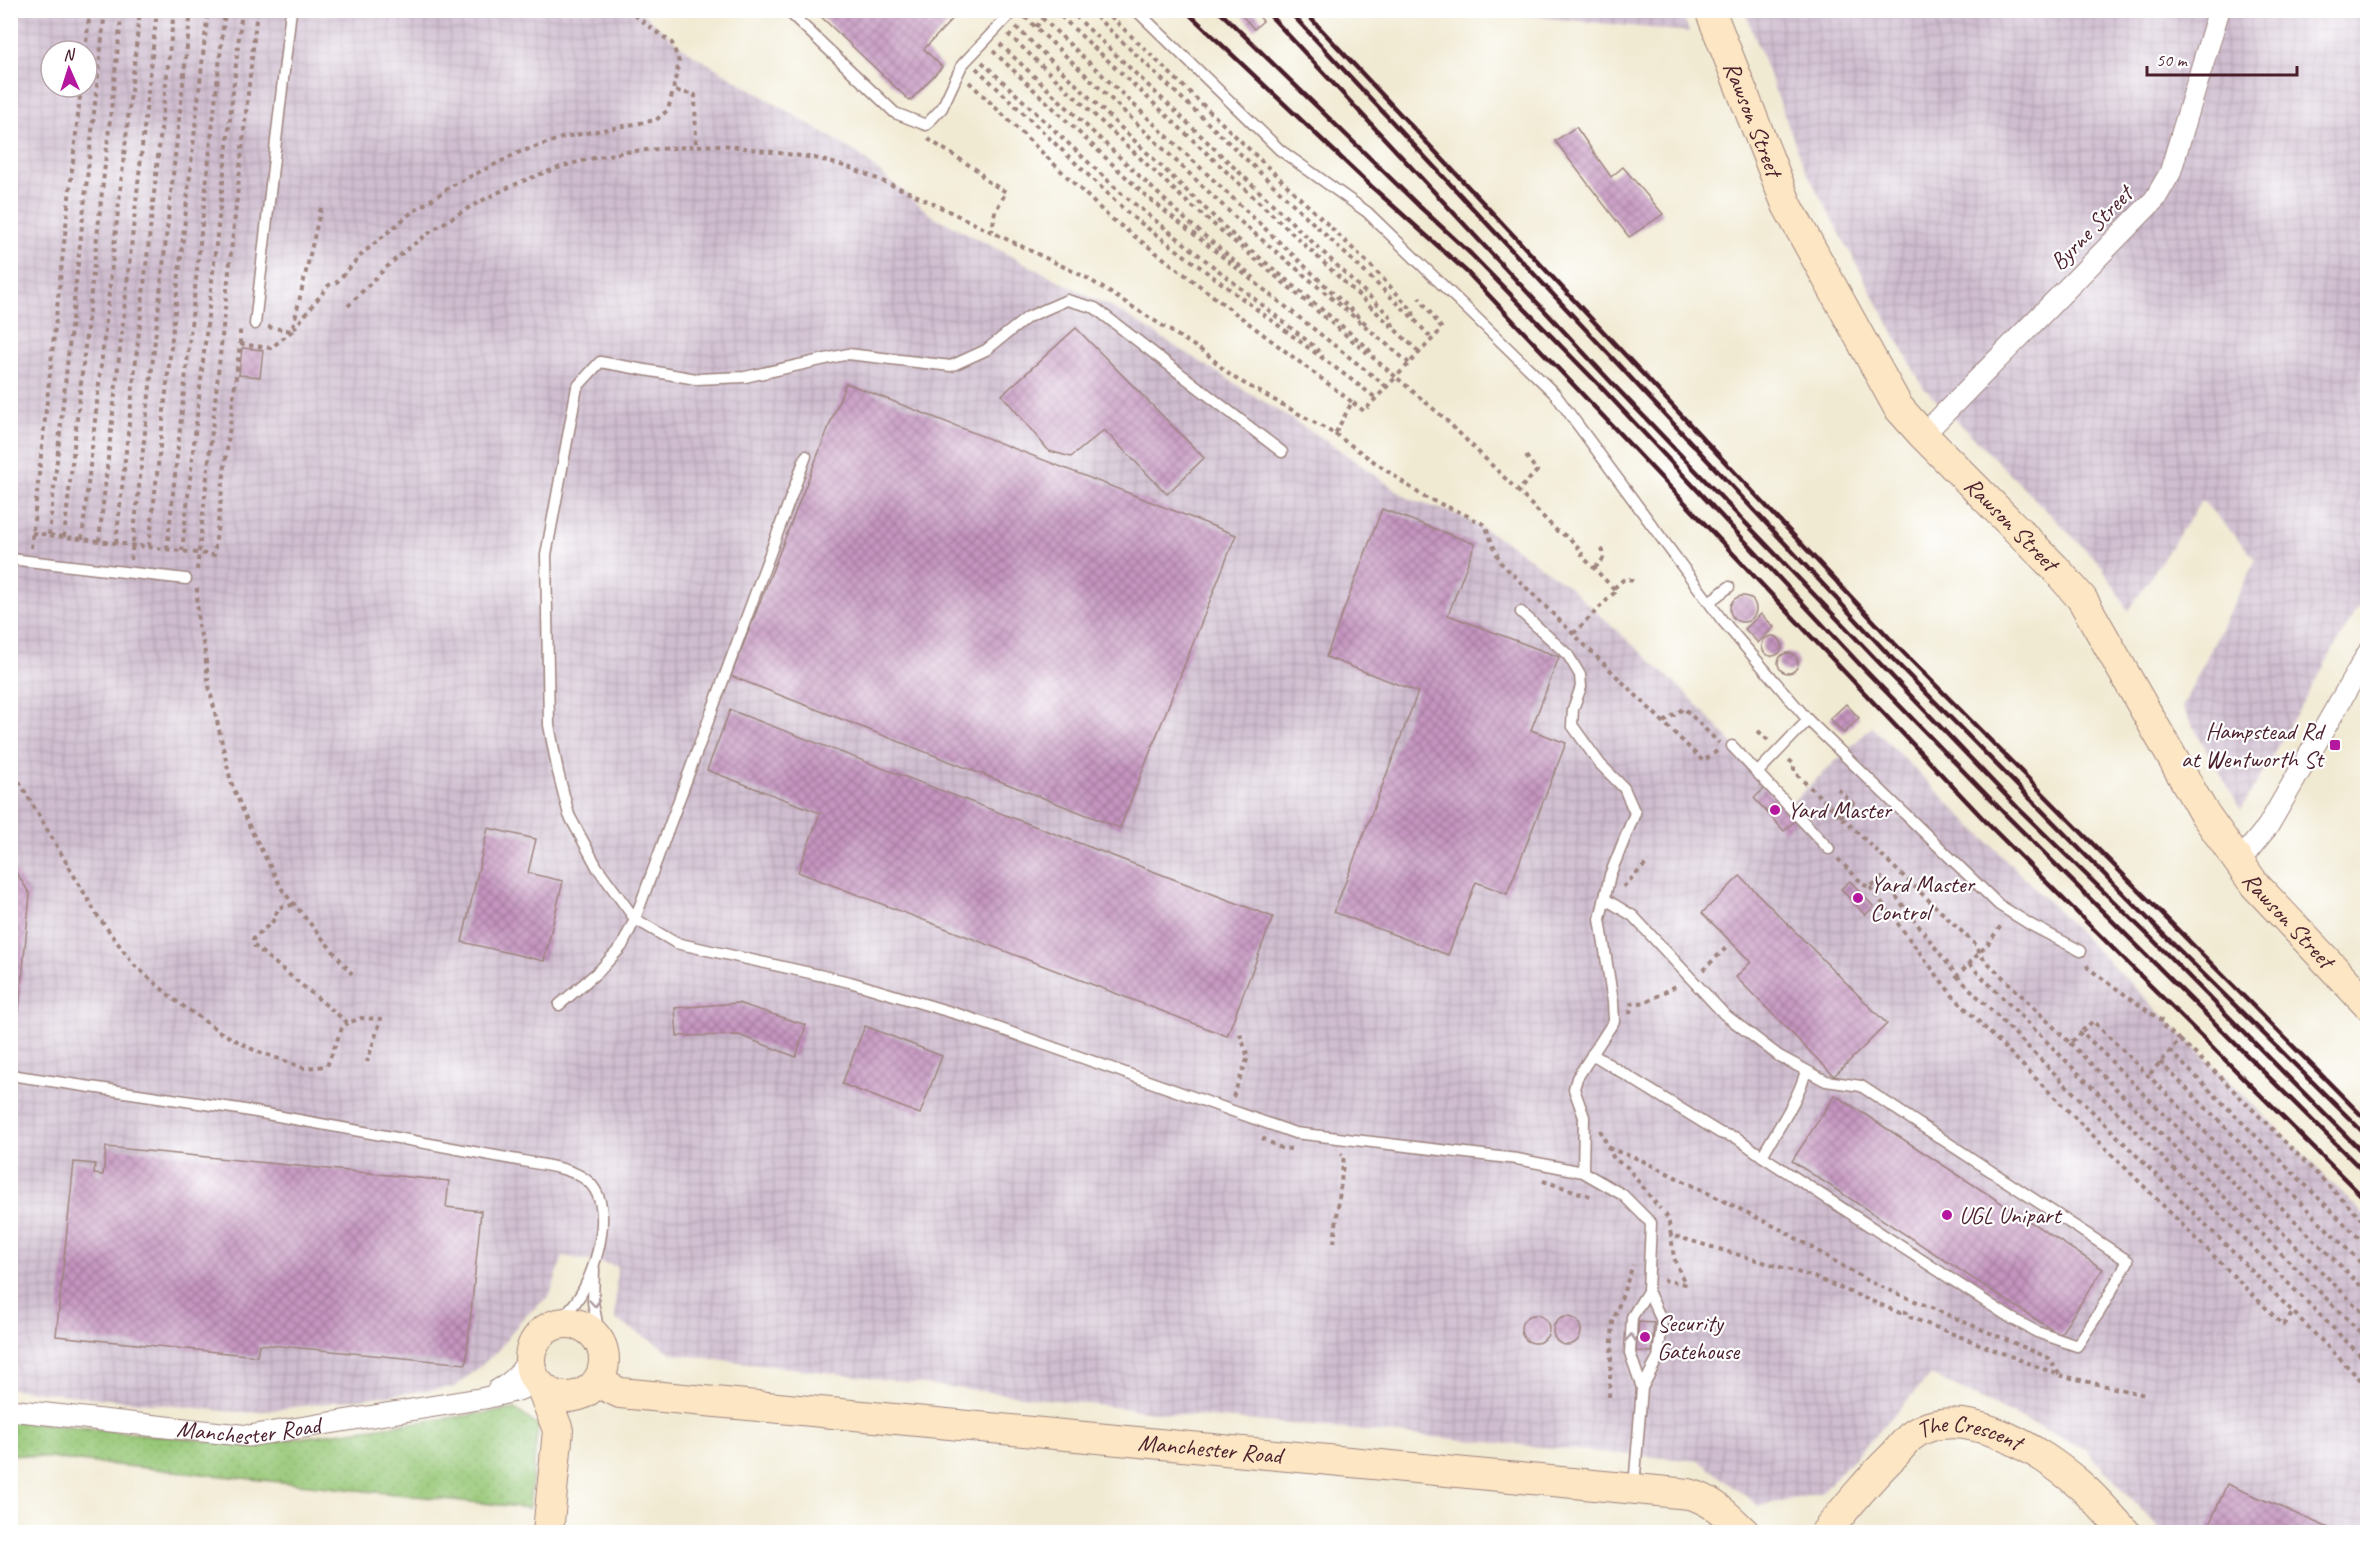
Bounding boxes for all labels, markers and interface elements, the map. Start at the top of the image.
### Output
north arrow [39,39,99,99]
scale bar [2147,39,2297,77]
text: N [63,45,77,65]
text: 50 m [2156,49,2189,71]
street label: Rawson Street [1717,57,1790,183]
street label: Byrne Street [2044,177,2141,276]
street label: Rawson Street [1958,470,2067,580]
place label: Hampstead Rd at Wentworth St [2181,716,2327,774]
marker: Hampstead Rd at Wentworth St [2328,738,2342,752]
place label: Yard Master [1787,795,1894,825]
marker: Yard Master [1768,803,1782,817]
street label: Rawson Street [2236,866,2343,977]
place label: Yard Master Control [1870,869,1977,927]
marker: Yard Master Control [1851,891,1865,905]
place label: UGL Unipart [1959,1200,2062,1230]
marker: UGL Unipart [1940,1208,1954,1222]
one-way arrow [588,1299,601,1308]
place label: Security Gatehouse [1657,1308,1741,1366]
marker: Security Gatehouse [1638,1330,1652,1344]
one-way arrow [1624,1334,1637,1343]
street label: The Crescent [1912,1408,2030,1458]
street label: Manchester Road [175,1409,326,1451]
street label: Manchester Road [1137,1427,1287,1471]

